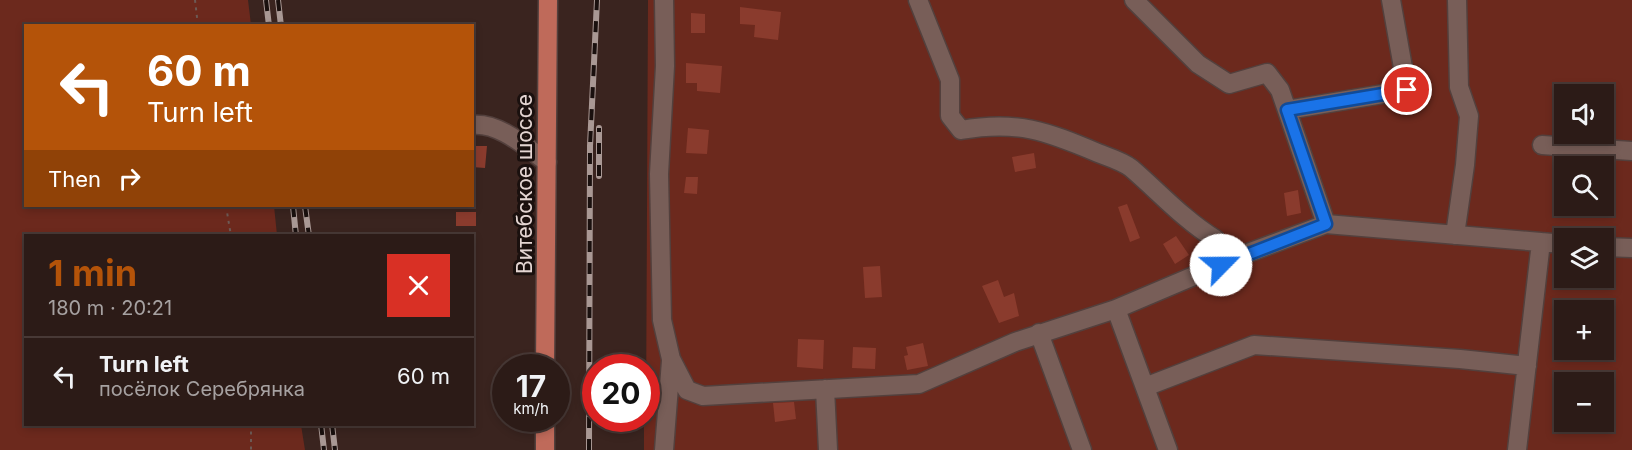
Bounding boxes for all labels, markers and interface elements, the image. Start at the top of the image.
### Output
text: 60 m [147,45,251,96]
icon: left [48,48,126,126]
pin [1381,64,1432,115]
icon: arrive [1390,73,1423,106]
map controls [1554,84,1614,432]
button: sound [1554,84,1614,144]
street label: Витебское шоссе [512,94,537,274]
text: Turn left [147,96,253,129]
button: search [1554,156,1614,216]
icon: right [113,162,146,195]
text: Then [48,166,101,192]
button: layers [1554,228,1614,288]
position arrow [1189,233,1253,297]
text: 1 min [48,251,137,295]
button: close [387,254,450,317]
text: 180 m · 20:21 [48,296,172,320]
button: + [1554,300,1614,360]
text: Turn left [99,351,189,377]
speed limit sign: 20 [582,354,660,432]
icon: left [48,360,81,393]
text: 60 m [397,363,450,389]
text: 17 [516,368,546,404]
button: − [1554,372,1614,432]
text: посёлок Серебрянка [99,377,305,401]
text: km/h [513,399,549,418]

